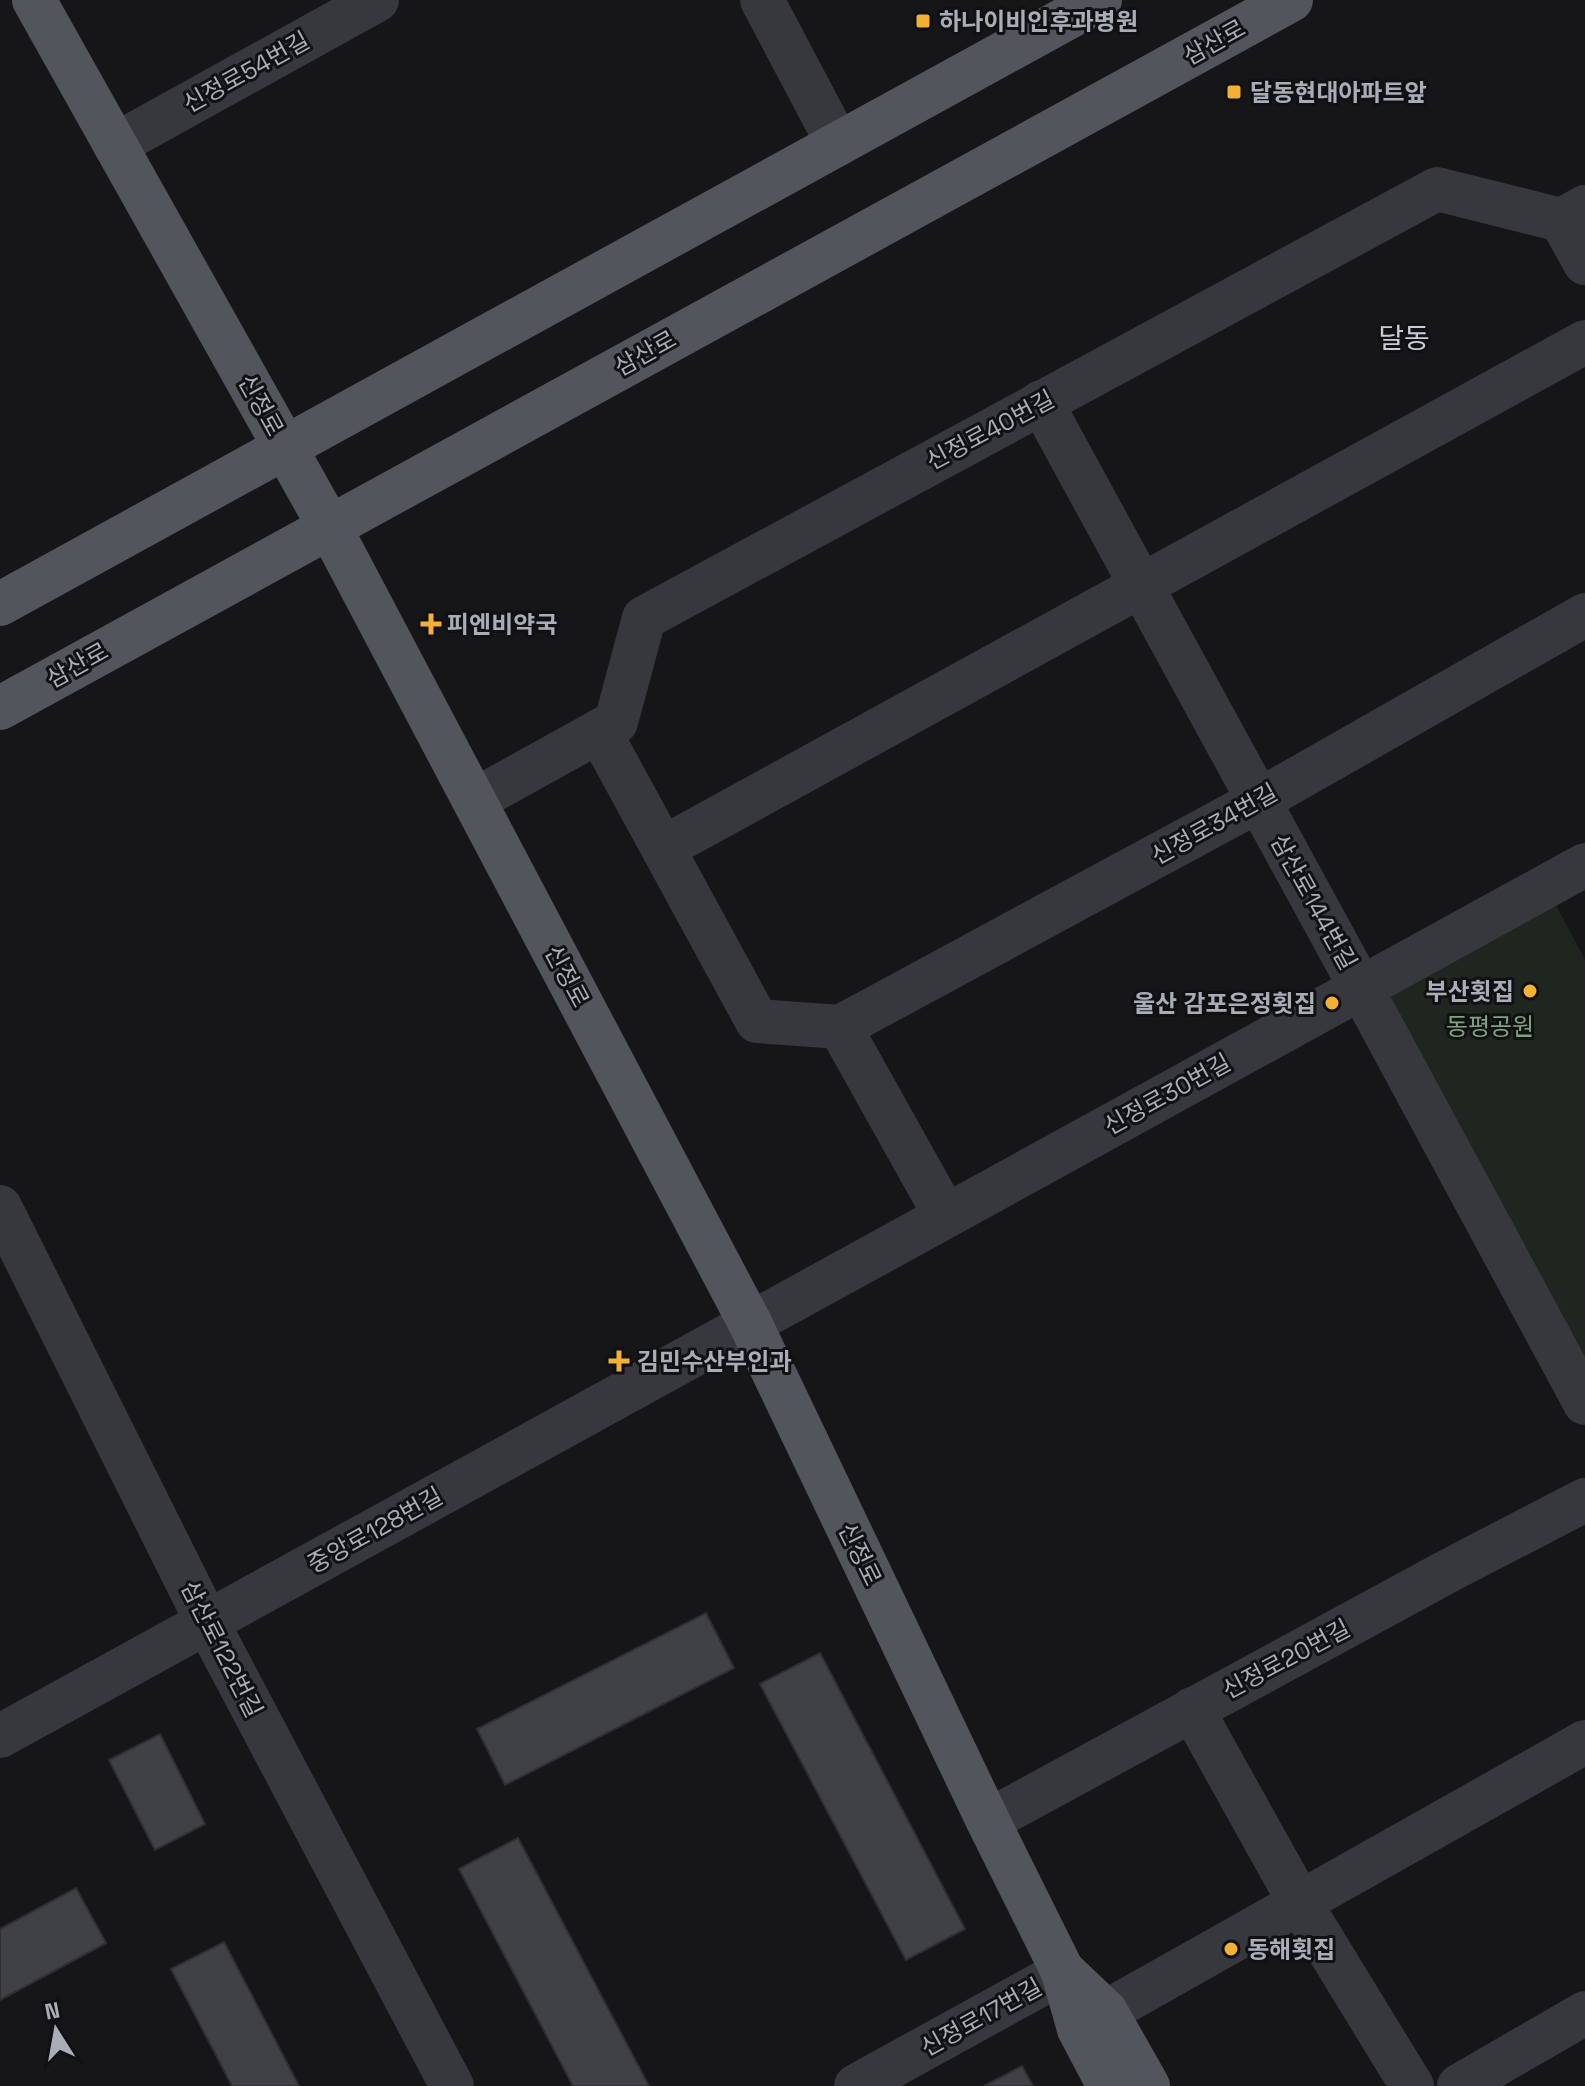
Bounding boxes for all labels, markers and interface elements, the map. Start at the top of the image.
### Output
place label: 하나이비인후과병원 [939,6,1138,37]
marker: 하나이비인후과병원 [914,12,932,30]
street label: 삼산로 [1178,12,1250,72]
street label: 신정로54번길 [177,25,315,119]
place label: 달동현대아파트앞 [1250,77,1427,108]
marker: 달동현대아파트앞 [1225,83,1243,101]
district label: 달동 [1378,320,1430,356]
street label: 삼산로 [609,323,681,383]
street label: 신정로 [231,369,291,441]
street label: 신정로40번길 [921,383,1059,477]
place label: 피엔비약국 [447,609,557,640]
marker: 피엔비약국 [422,615,440,633]
street label: 삼산로 [41,635,113,695]
street label: 신정로34번길 [1145,777,1283,871]
street label: 삼산로144번길 [1264,829,1364,975]
street label: 신정로 [538,939,596,1013]
place label: 부산횟집 [1426,976,1514,1007]
marker: 부산횟집 [1521,982,1539,1000]
place label: 울산 감포은정횟집 [1133,988,1316,1019]
marker: 울산 감포은정횟집 [1323,994,1341,1012]
park label: 동평공원 [1446,1011,1534,1042]
street label: 신정로30번길 [1098,1046,1236,1142]
place label: 김민수산부인과 [637,1346,792,1377]
marker: 김민수산부인과 [608,1350,630,1372]
street label: 중앙로128번길 [302,1480,448,1580]
street label: 신정로 [832,1517,888,1591]
street label: 삼산로122번길 [174,1575,270,1723]
street label: 신정로20번길 [1217,1612,1355,1706]
place label: 동해횟집 [1247,1934,1335,1965]
marker: 동해횟집 [1222,1940,1240,1958]
street label: 신정로17번길 [915,1971,1047,2063]
north arrow [16,1990,96,2070]
text: N [42,1995,62,2026]

